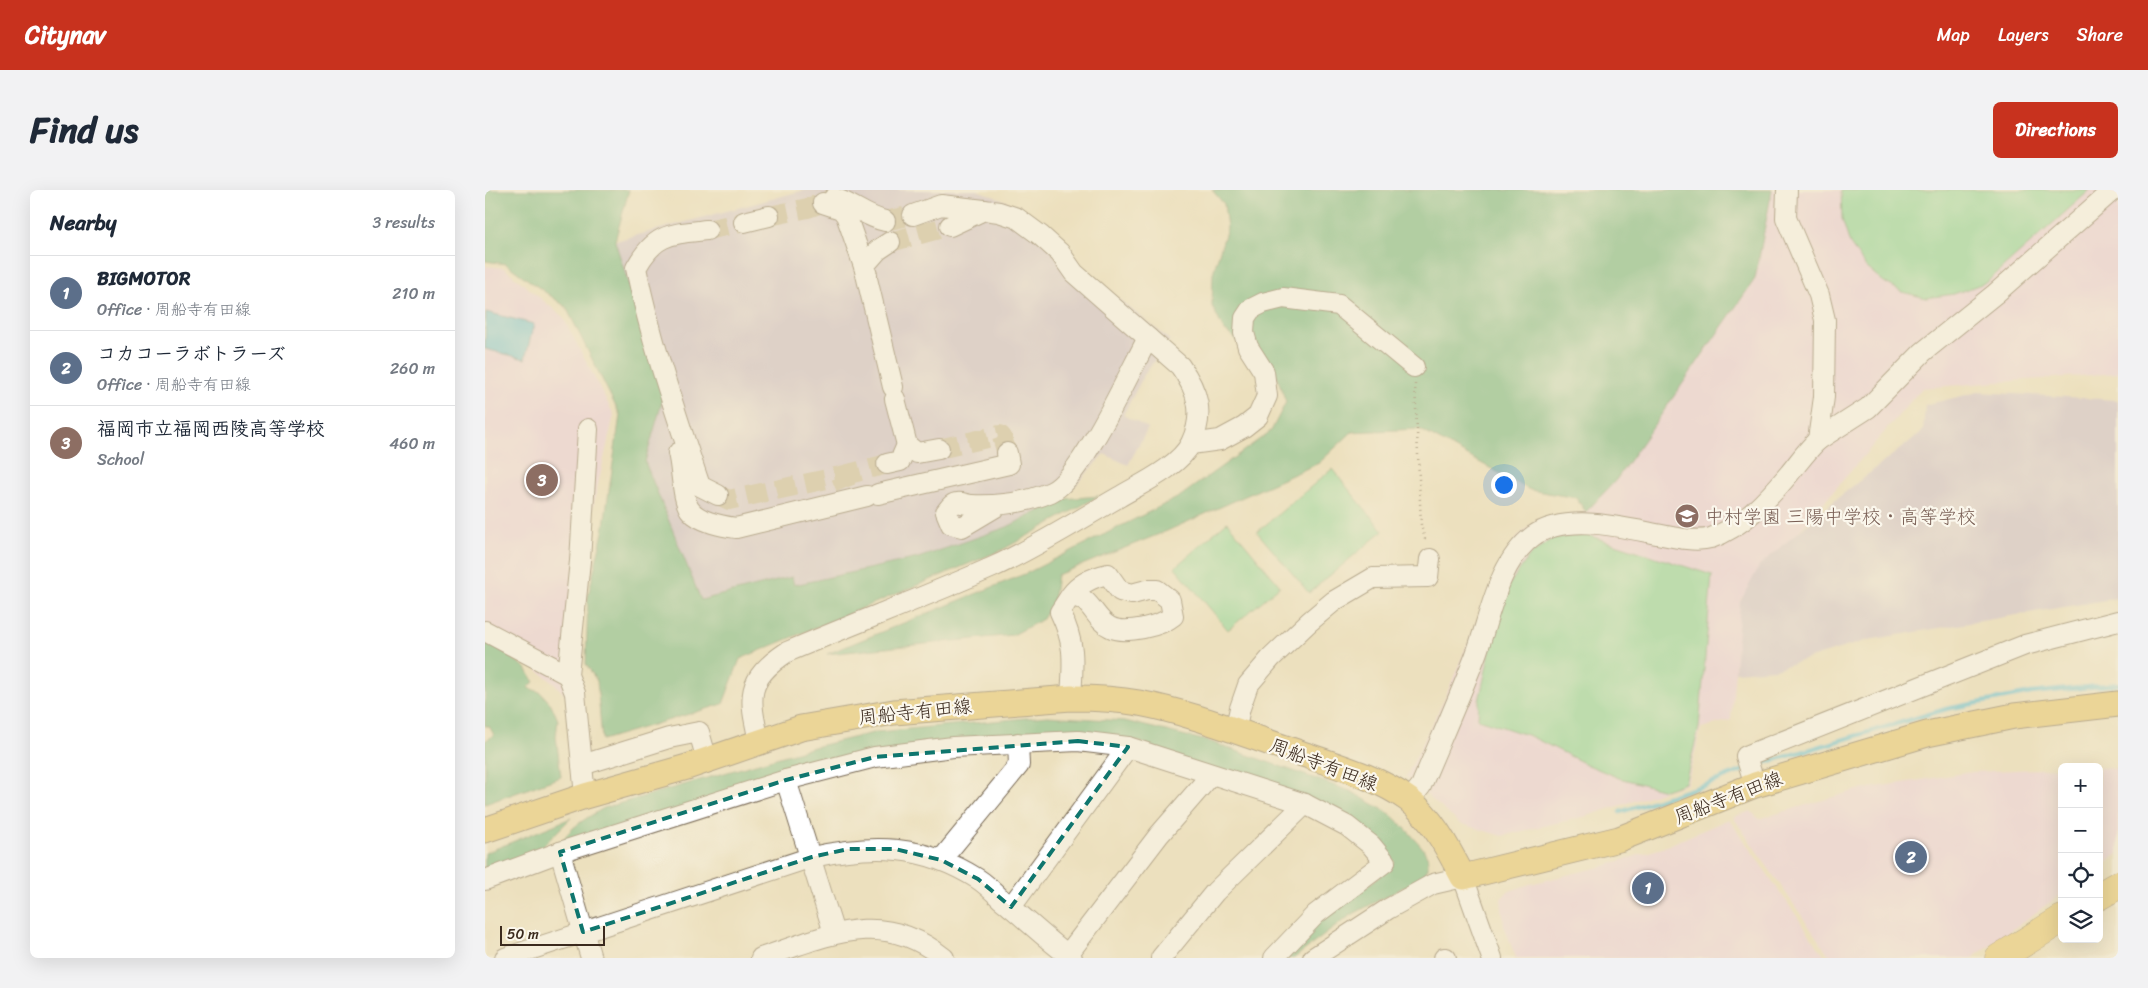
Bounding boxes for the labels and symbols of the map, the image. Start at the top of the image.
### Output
pin: 3 [526,461,558,499]
your location [1491,472,1517,498]
place label: 中村学園 三陽中学校・高等学校 [1705,500,1976,533]
school or university icon: 中村学園 三陽中学校・高等学校 [1674,503,1700,529]
street label: 周船寺有田線 [857,689,973,734]
street label: 周船寺有田線 [1265,729,1383,800]
street label: 周船寺有田線 [1669,762,1787,833]
pin: 2 [1895,838,1927,876]
pin: 1 [1632,869,1664,907]
scale bar [500,923,605,946]

